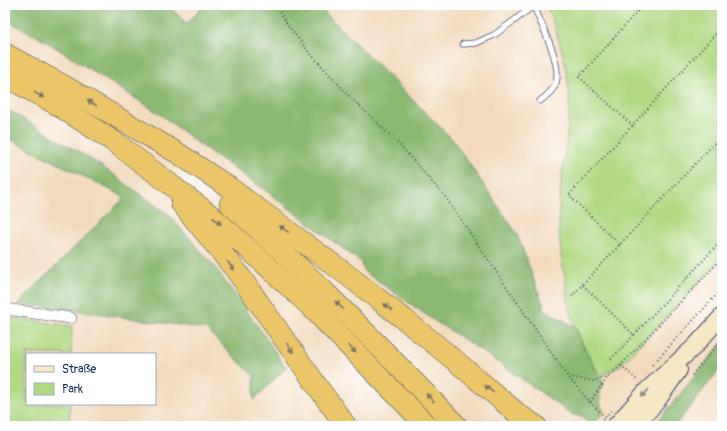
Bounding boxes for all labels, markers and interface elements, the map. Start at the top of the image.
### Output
one-way arrow [33,92,45,99]
one-way arrow [86,99,98,106]
one-way arrow [212,216,221,225]
one-way arrow [278,225,289,233]
one-way arrow [227,260,236,271]
one-way arrow [334,300,344,310]
one-way arrow [382,302,393,311]
one-way arrow [287,342,294,353]
one-way arrow [347,344,357,354]
legend [26,353,156,405]
text: Straße [62,362,96,377]
text: Park [62,382,83,397]
one-way arrow [483,384,494,393]
one-way arrow [640,388,650,398]
one-way arrow [425,393,435,403]

